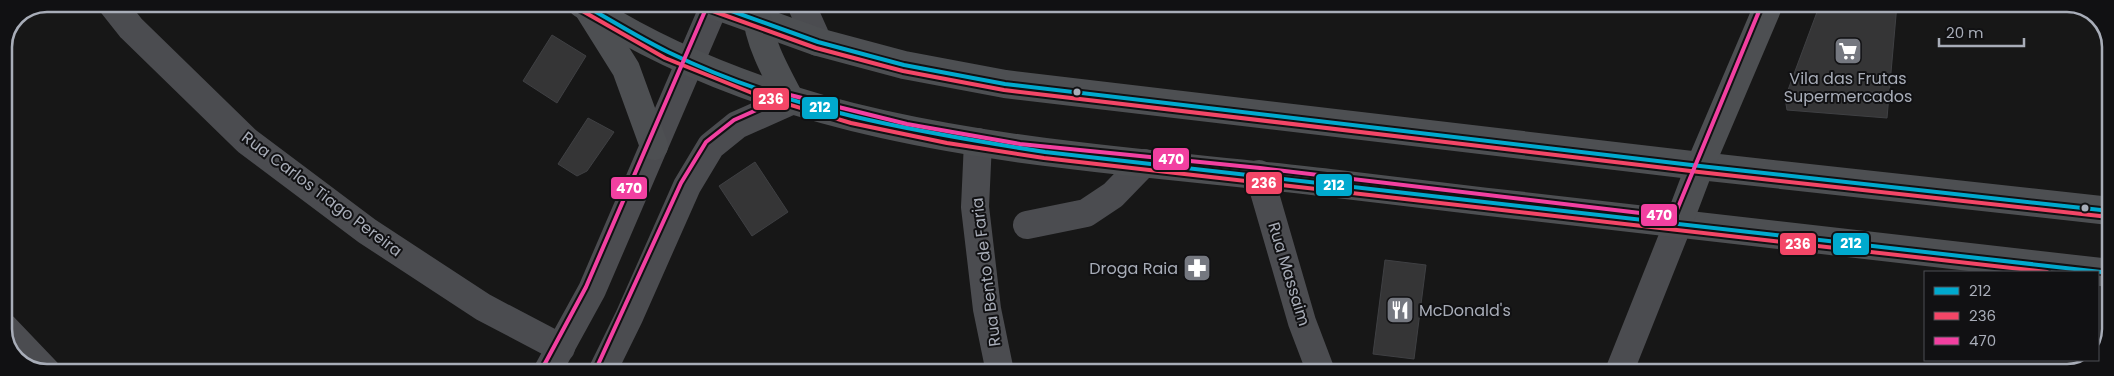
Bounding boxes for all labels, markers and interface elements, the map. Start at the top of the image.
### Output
scale bar [1939,15,2024,47]
text: 20 m [1946,22,1984,43]
supermarket icon: Vila das Frutas Supermercados [1833,36,1863,66]
place label: Vila das Frutas Supermercados [1784,67,1912,108]
line badge: 236 [752,87,790,111]
unlabelled marker [1072,87,1082,97]
text: 236 [758,89,784,109]
line badge: 212 [801,96,839,120]
text: 212 [809,97,831,117]
street label: Rua Carlos Tiago Pereira [237,126,407,262]
line badge: 470 [1152,147,1190,171]
text: 470 [1158,149,1184,169]
line badge: 236 [1245,171,1283,195]
text: 236 [1251,173,1277,193]
line badge: 212 [1315,173,1353,197]
text: 212 [1323,175,1345,195]
line badge: 470 [610,176,648,200]
text: 470 [616,178,642,198]
street label: Rua Bento de Faria [965,196,1007,348]
line badge: 470 [1640,203,1678,227]
unlabelled marker [2080,203,2090,213]
text: 470 [1646,205,1672,225]
street label: Rua Massaim [1262,219,1316,329]
line badge: 236 [1779,232,1817,256]
line badge: 212 [1832,232,1870,256]
text: 212 [1840,233,1862,253]
text: 236 [1785,234,1811,254]
pharmacy icon: Droga Raia [1182,253,1212,283]
place label: Droga Raia [1089,257,1178,280]
legend [1924,271,2099,361]
text: 212 [1969,280,1991,301]
restaurant icon: McDonald's [1385,295,1415,325]
place label: McDonald's [1419,299,1511,322]
text: 236 [1969,305,1996,326]
text: 470 [1969,330,1996,351]

